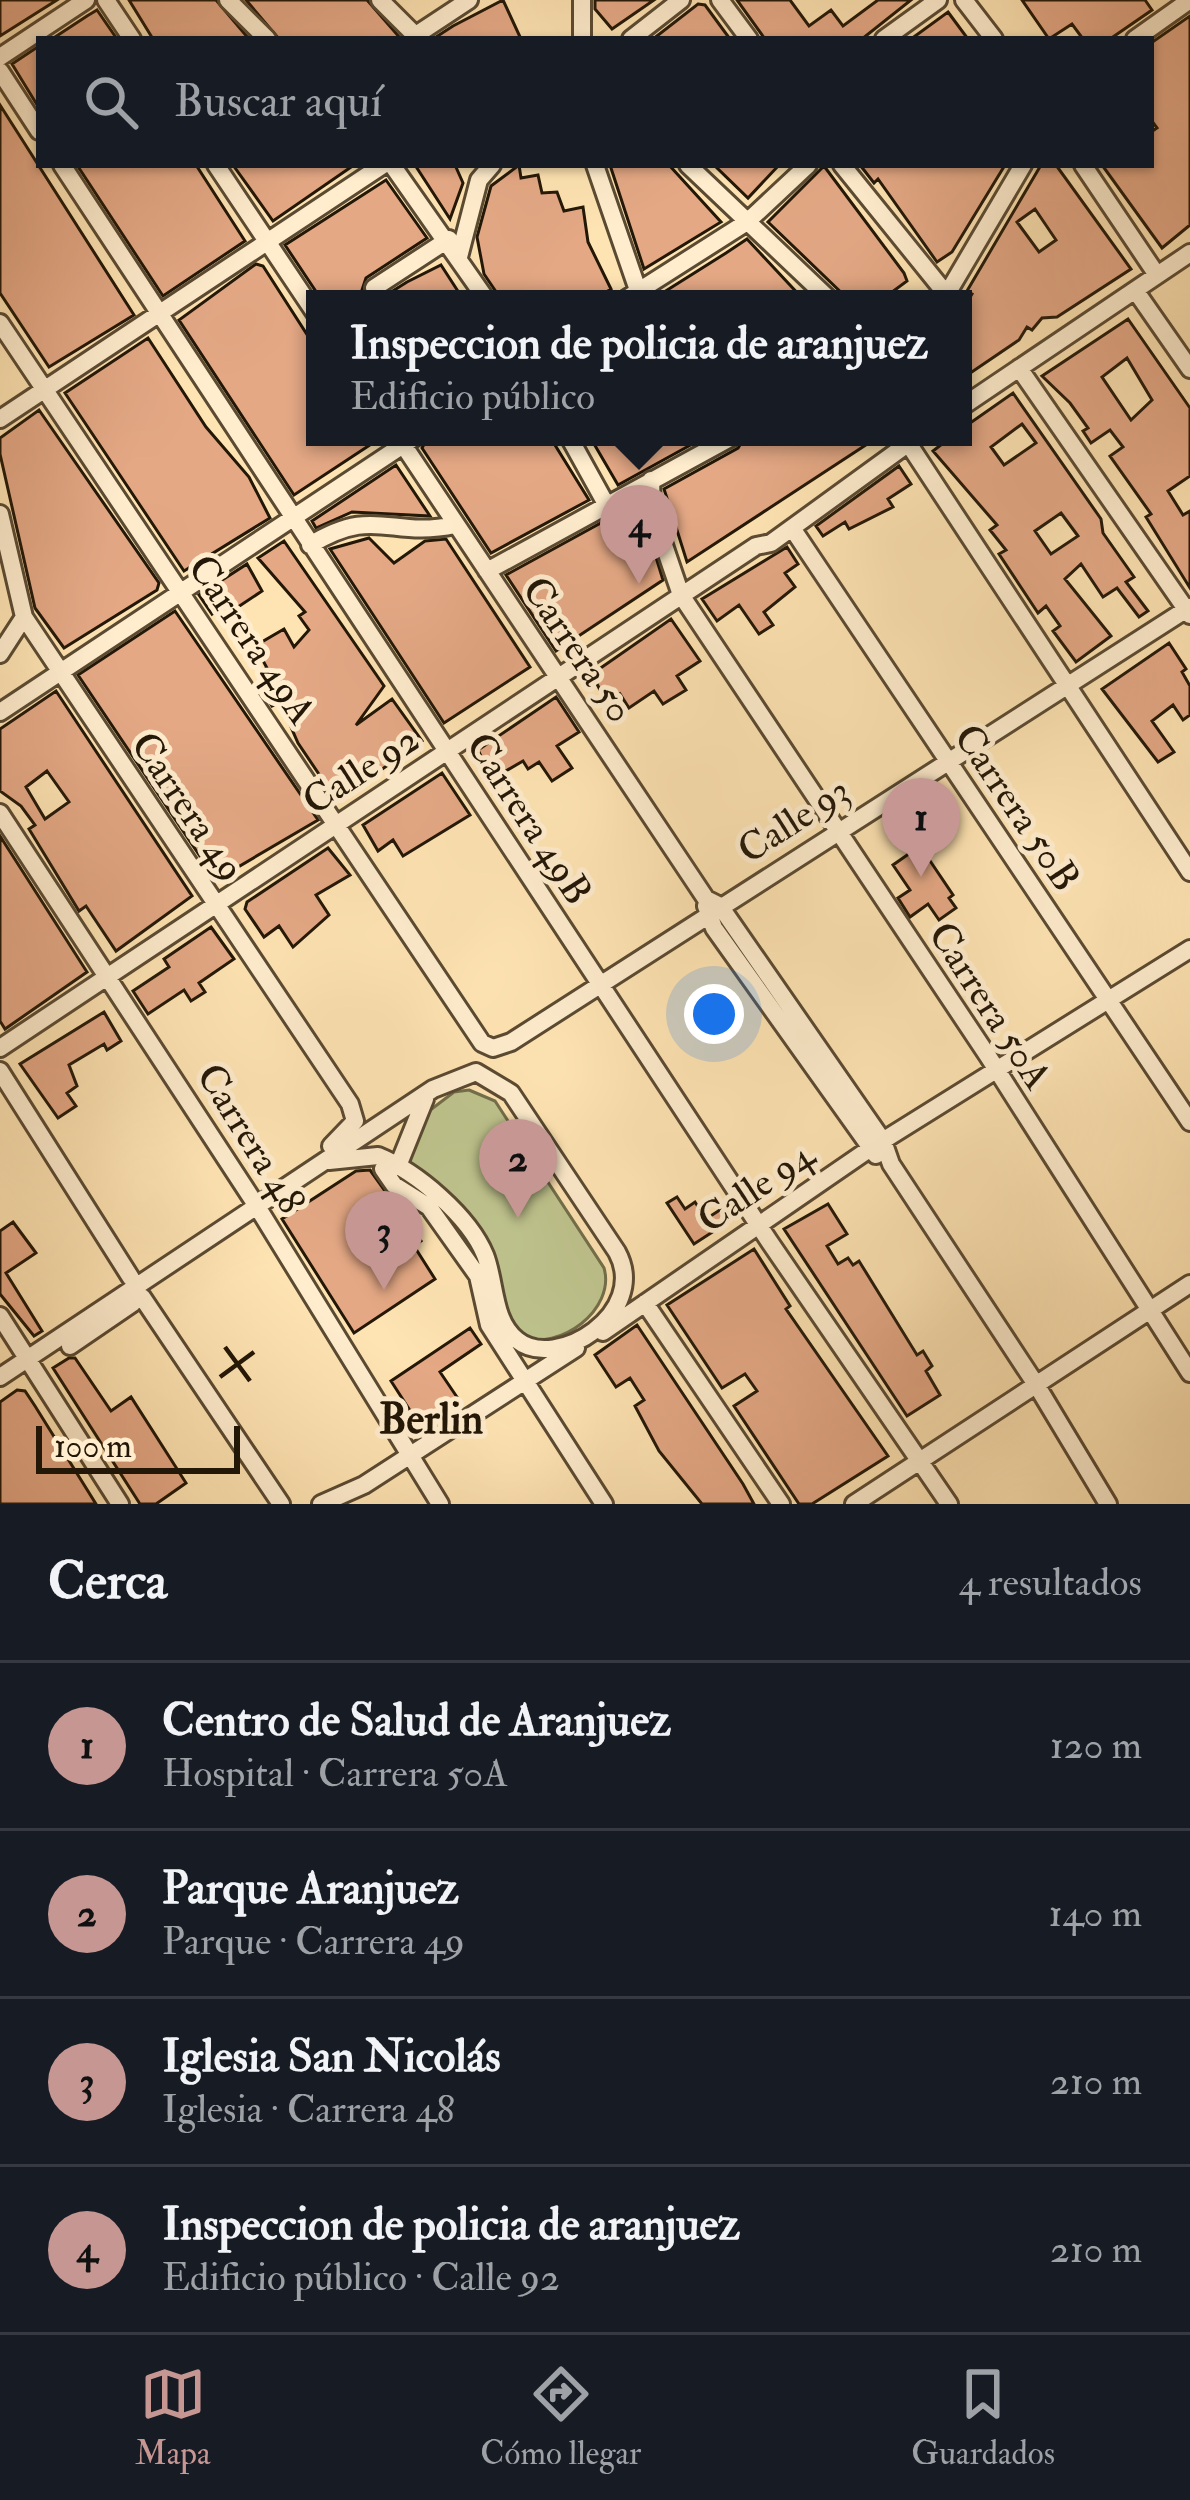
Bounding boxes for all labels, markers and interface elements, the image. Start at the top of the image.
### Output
search box [36,36,1154,168]
icon: search [78,69,144,135]
text: Buscar aquí [174,74,382,130]
popup [306,290,972,446]
text: Inspeccion de policia de aranjuez [350,316,928,372]
text: Edificio público [350,372,595,421]
pin: 4 [600,485,678,584]
street label: Carrera 49A [177,546,326,734]
street label: Carrera 50 [511,568,644,732]
street label: Calle 92 [294,715,428,826]
street label: Carrera 50B [943,715,1090,901]
street label: Carrera 49 [120,723,255,891]
street label: Carrera 49B [455,724,602,914]
street label: Calle 93 [729,766,859,875]
pin: 1 [882,778,960,877]
street label: Carrera 50A [917,913,1062,1099]
your location [684,984,744,1044]
street label: Carrera 48 [185,1055,316,1223]
pin: 2 [479,1119,557,1218]
street label: Calle 94 [688,1130,825,1244]
pin: 3 [345,1191,423,1290]
district label: Berlin [379,1394,483,1446]
scale bar [36,1420,240,1473]
text: 100 m [54,1426,132,1467]
text: Cerca [48,1550,167,1614]
text: 4 resultados [959,1558,1142,1607]
text: Centro de Salud de Aranjuez [162,1693,671,1749]
text: 1 [80,1721,94,1770]
text: 120 m [1050,1721,1142,1770]
text: Hospital · Carrera 50A [162,1749,508,1798]
text: Parque Aranjuez [162,1861,459,1917]
text: 2 [77,1889,97,1938]
text: 140 m [1049,1889,1142,1938]
text: Parque · Carrera 49 [162,1917,465,1966]
text: Iglesia San Nicolás [162,2029,501,2085]
text: 3 [80,2057,94,2106]
text: 210 m [1050,2057,1142,2106]
text: Iglesia · Carrera 48 [162,2085,455,2134]
text: Inspeccion de policia de aranjuez [162,2197,740,2253]
text: 4 [76,2225,98,2274]
text: 210 m [1050,2225,1142,2274]
text: Edificio público · Calle 92 [162,2253,560,2302]
tab: Mapa [135,2361,210,2474]
tab: Cómo llegar [480,2361,641,2474]
tab: Guardados [911,2361,1055,2474]

